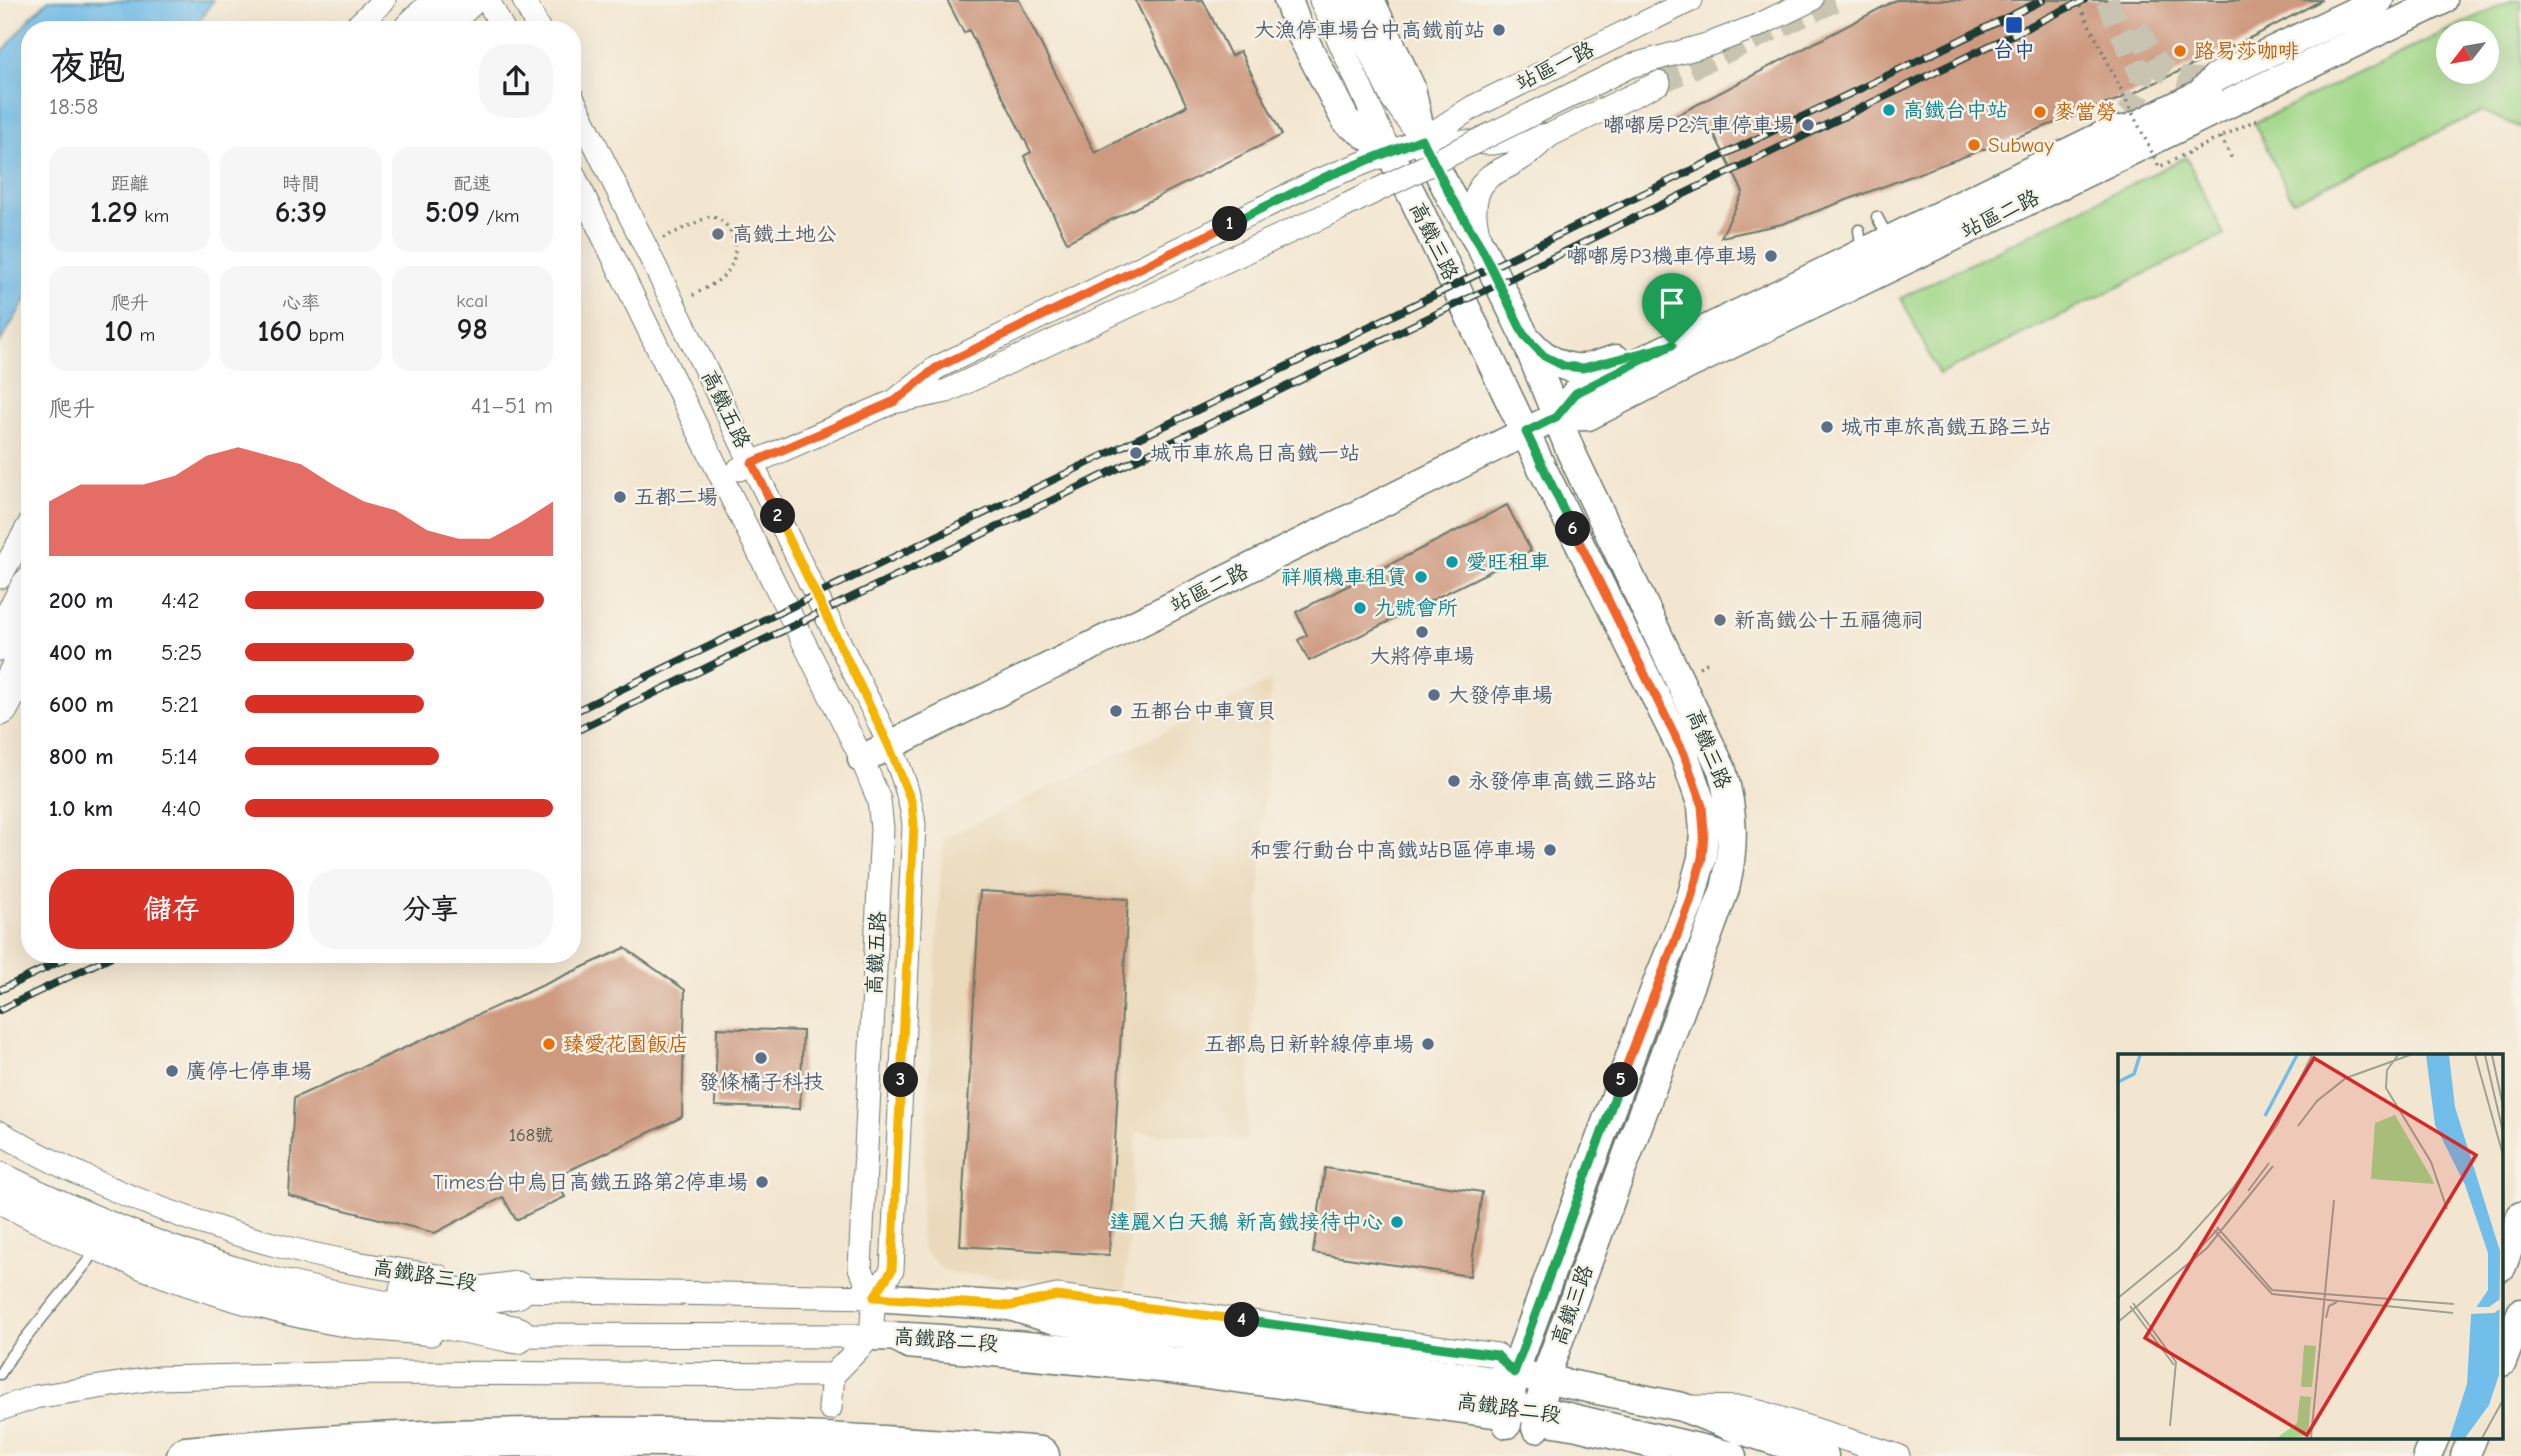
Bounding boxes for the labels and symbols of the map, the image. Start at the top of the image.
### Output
marker: 台中 [2004,15,2024,35]
place label: 大漁停車場台中高鐵前站 [1254,18,1485,42]
north arrow [2436,21,2499,84]
marker: 大漁停車場台中高鐵前站 [1491,22,1507,38]
street label: 站區一路 [1512,37,1598,95]
place label: 台中 [1993,38,2035,62]
place label: 路易莎咖啡 [2194,39,2299,63]
marker: 路易莎咖啡 [2172,43,2188,59]
place label: 高鐵台中站 [1903,98,2008,122]
place label: 麥當勞 [2054,100,2117,124]
marker: 高鐵台中站 [1881,102,1897,118]
marker: 麥當勞 [2032,104,2048,120]
place label: 嘟嘟房P2汽車停車場 [1603,113,1794,137]
marker: 嘟嘟房P2汽車停車場 [1800,117,1816,133]
place label: Subway [1988,133,2054,157]
marker: Subway [1966,137,1982,153]
street label: 站區二路 [1957,185,2043,243]
street label: 高鐵三路 [1405,198,1463,284]
pin: 1 [1212,206,1248,242]
place label: 高鐵土地公 [732,222,837,246]
marker: 高鐵土地公 [710,226,726,242]
place label: 嘟嘟房P3機車停車場 [1567,244,1757,268]
marker: 嘟嘟房P3機車停車場 [1763,248,1779,264]
pin [1642,273,1702,345]
street label: 高鐵五路 [697,366,755,452]
place label: 城市車旅高鐵五路三站 [1841,415,2051,439]
marker: 城市車旅高鐵五路三站 [1819,419,1835,435]
place label: 城市車旅烏日高鐵一站 [1150,441,1360,465]
marker: 城市車旅烏日高鐵一站 [1128,445,1144,461]
place label: 五都二場 [634,485,718,509]
marker: 五都二場 [612,489,628,505]
pin: 2 [760,498,796,534]
pin: 6 [1556,512,1590,546]
place label: 愛旺租車 [1466,550,1550,574]
marker: 愛旺租車 [1444,554,1460,570]
street label: 站區二路 [1166,559,1252,617]
place label: 祥順機車租賃 [1281,565,1407,589]
marker: 祥順機車租賃 [1413,569,1429,585]
place label: 九號會所 [1374,596,1458,620]
marker: 九號會所 [1352,600,1368,616]
place label: 新高鐵公十五福德祠 [1734,608,1923,632]
marker: 新高鐵公十五福德祠 [1712,612,1728,628]
marker: 大將停車場 [1414,624,1430,640]
place label: 大將停車場 [1370,644,1475,668]
place label: 大發停車場 [1448,683,1553,707]
marker: 大發停車場 [1426,687,1442,703]
place label: 五都台中車寶貝 [1130,699,1277,723]
marker: 五都台中車寶貝 [1108,703,1124,719]
street label: 高鐵三路 [1682,706,1736,792]
place label: 永發停車高鐵三路站 [1468,769,1657,793]
marker: 永發停車高鐵三路站 [1446,773,1462,789]
place label: 和雲行動台中高鐵站B區停車場 [1250,838,1536,862]
marker: 和雲行動台中高鐵站B區停車場 [1542,842,1558,858]
street label: 高鐵五路 [862,910,890,996]
place label: 臻愛花園飯店 [563,1032,689,1056]
place label: 五都烏日新幹線停車場 [1204,1032,1414,1056]
marker: 臻愛花園飯店 [541,1036,557,1052]
marker: 五都烏日新幹線停車場 [1420,1036,1436,1052]
marker: 發條橘子科技 [753,1050,769,1066]
inset map [2118,1054,2504,1438]
place label: 廣停七停車場 [186,1059,312,1083]
pin: 3 [884,1062,918,1098]
pin: 5 [1604,1062,1638,1098]
marker: 廣停七停車場 [164,1063,180,1079]
place label: 發條橘子科技 [698,1070,824,1094]
house number: 168號 [509,1125,553,1146]
place label: Times台中烏日高鐵五路第2停車場 [433,1170,748,1194]
marker: Times台中烏日高鐵五路第2停車場 [754,1174,770,1190]
place label: 達麗X白天鵝 新高鐵接待中心 [1110,1210,1383,1234]
marker: 達麗X白天鵝 新高鐵接待中心 [1389,1214,1405,1230]
street label: 高鐵路三段 [371,1255,479,1295]
street label: 高鐵三路 [1546,1261,1598,1349]
pin: 4 [1224,1302,1260,1338]
street label: 高鐵路二段 [893,1324,999,1356]
street label: 高鐵路二段 [1455,1389,1563,1427]

